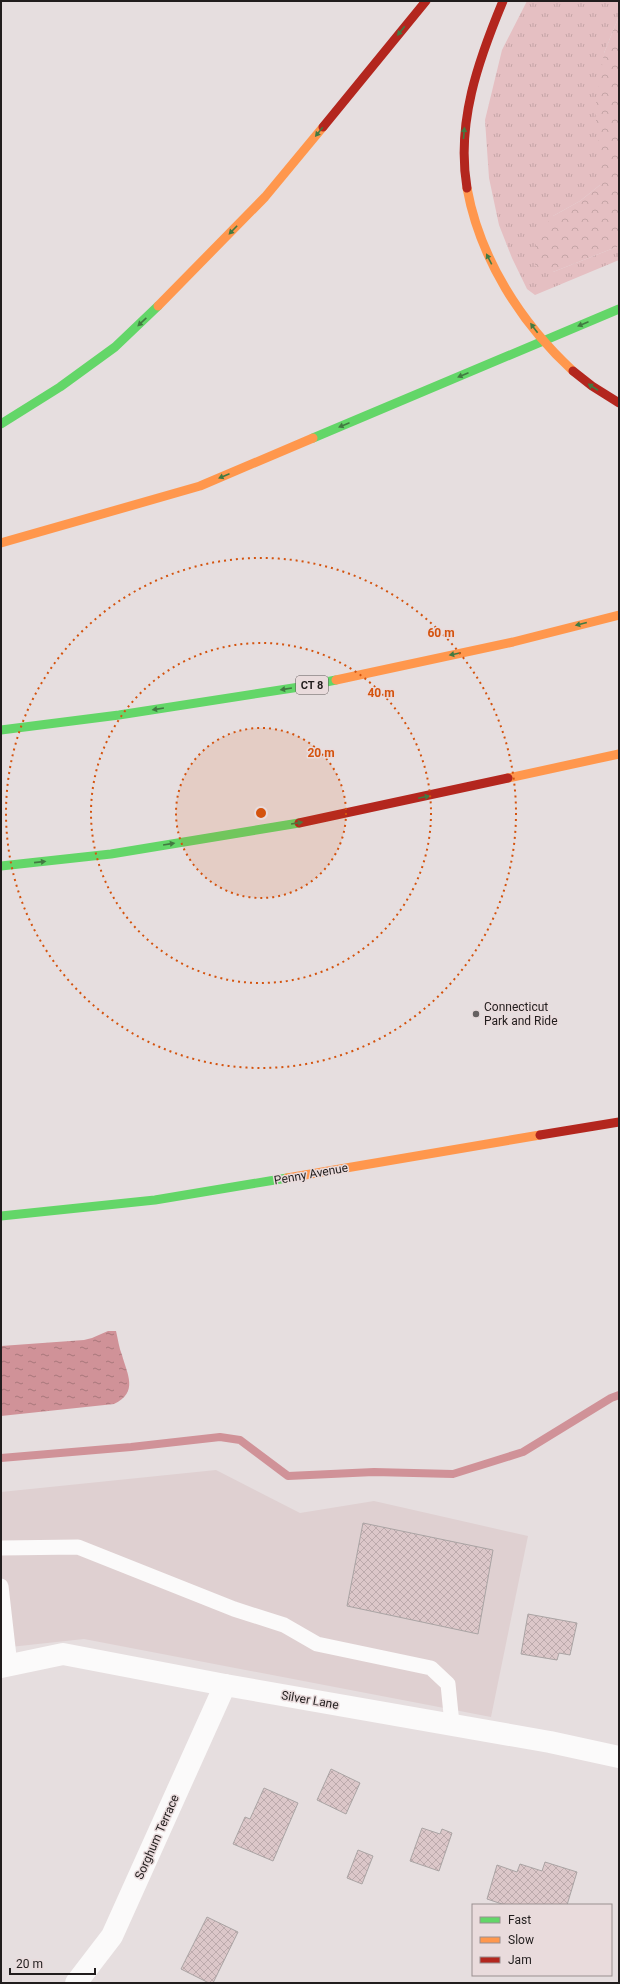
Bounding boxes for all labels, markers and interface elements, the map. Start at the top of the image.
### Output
one-way arrow [397,26,406,37]
one-way arrow [314,126,323,137]
one-way arrow [461,127,468,139]
one-way arrow [229,225,238,235]
one-way arrow [485,254,492,265]
one-way arrow [137,317,147,327]
one-way arrow [578,321,589,327]
one-way arrow [529,323,538,334]
one-way arrow [457,372,469,378]
one-way arrow [588,383,598,391]
one-way arrow [337,423,349,429]
one-way arrow [218,473,229,479]
one-way arrow [575,621,587,627]
text: 60 m [427,626,455,640]
one-way arrow [449,652,461,658]
road number: CT 8 [296,676,328,694]
one-way arrow [280,686,292,692]
text: 40 m [367,686,395,700]
one-way arrow [152,706,164,712]
text: 20 m [307,746,335,760]
one-way arrow [418,793,430,799]
centre of rings [254,806,268,820]
one-way arrow [291,820,303,826]
one-way arrow [162,841,175,847]
one-way arrow [34,859,46,865]
place label: Connecticut Park and Ride [484,1000,558,1028]
marker: Connecticut Park and Ride [471,1009,481,1019]
street label: Penny Avenue [273,1161,349,1187]
street label: Silver Lane [280,1688,340,1712]
street label: Sorghum Terrace [132,1793,182,1881]
legend [472,1904,612,1976]
text: Fast [508,1913,531,1927]
text: Slow [508,1933,534,1947]
scale bar [10,1950,95,1976]
text: Jam [508,1953,532,1967]
text: 20 m [16,1957,43,1971]

